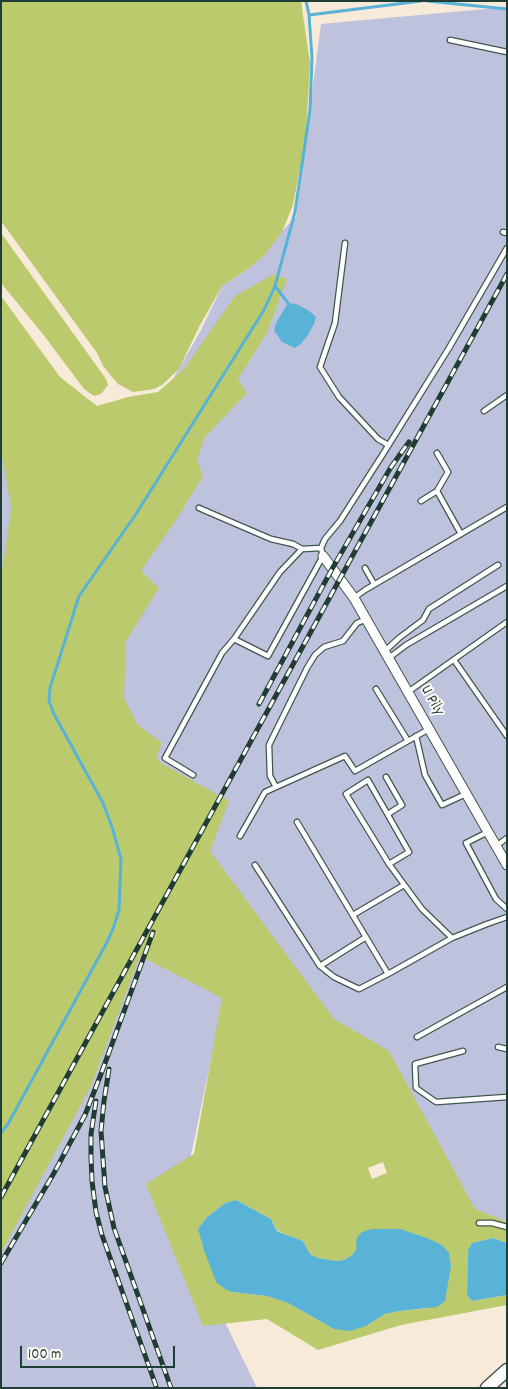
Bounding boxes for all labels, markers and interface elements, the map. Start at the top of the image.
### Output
street label: U Pily [415,682,447,720]
scale bar [22,1336,178,1368]
text: 100 m [28,1344,61,1366]

